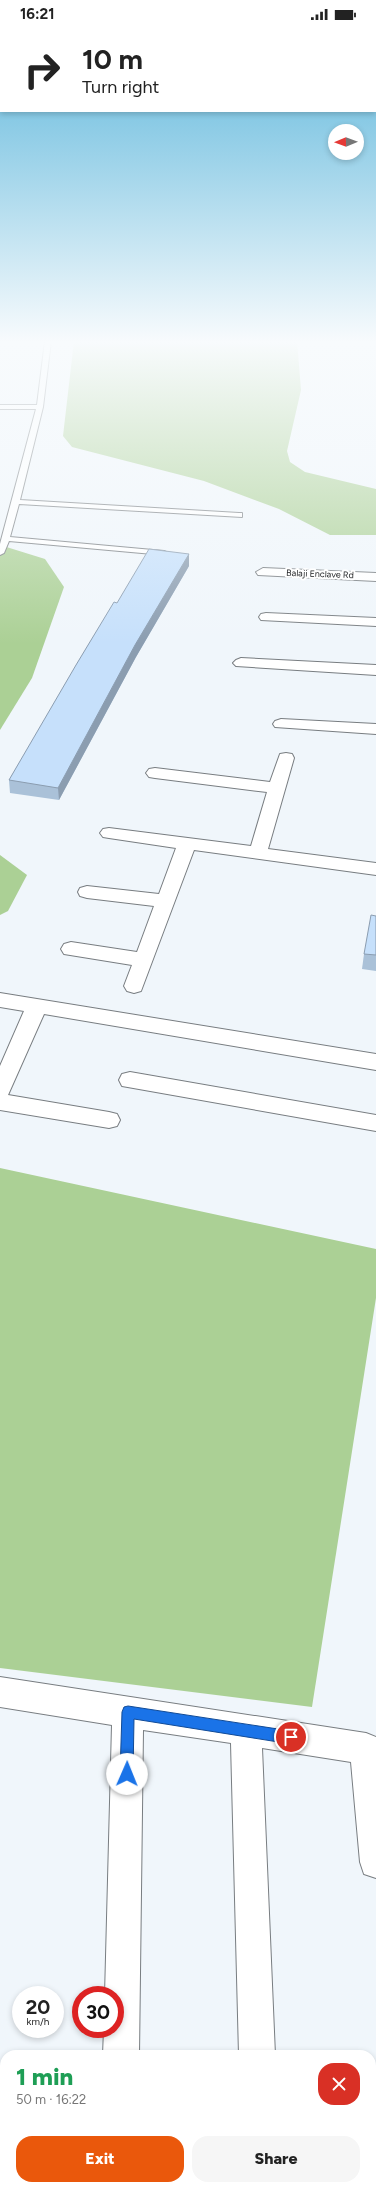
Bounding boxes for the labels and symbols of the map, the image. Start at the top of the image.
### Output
north arrow [328,124,364,160]
street label: Balaji Enclave Rd [286,567,354,580]
pin [274,1720,308,1754]
position arrow [106,1753,148,1795]
speed limit sign: 30 [72,1986,124,2038]

